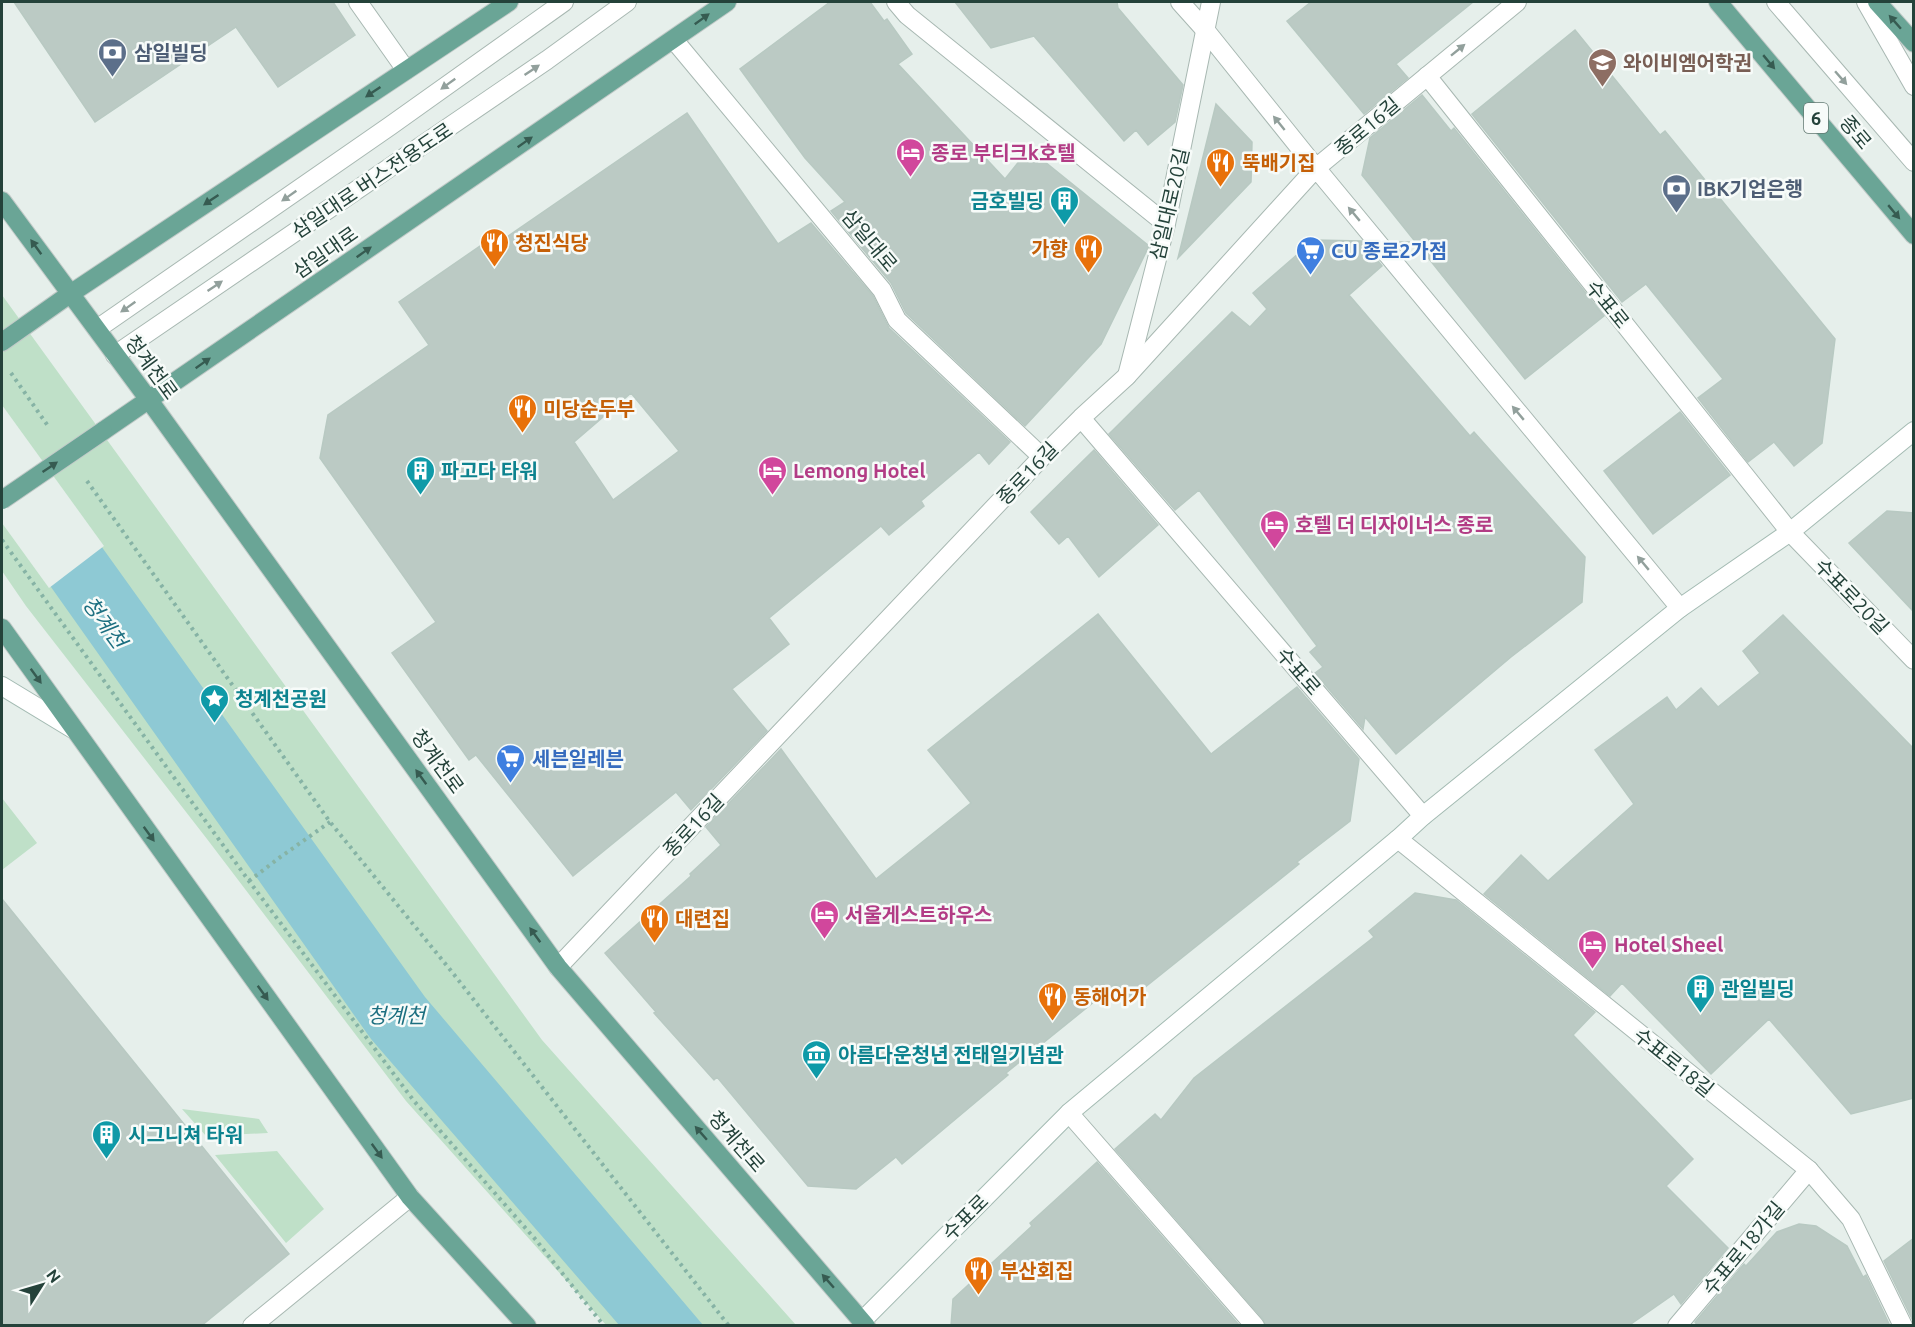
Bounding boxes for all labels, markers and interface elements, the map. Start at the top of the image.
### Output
one-way arrow [694,13,710,25]
one-way arrow [1889,14,1902,30]
bank icon: 삼일빌딩 [97,36,129,78]
place label: 삼일빌딩 [134,41,208,64]
one-way arrow [1450,44,1466,57]
school or university icon: 와이비엠어학권 [1586,46,1618,88]
place label: 와이비엠어학권 [1623,51,1752,74]
one-way arrow [1762,54,1775,70]
one-way arrow [524,64,540,76]
one-way arrow [1834,70,1847,85]
one-way arrow [441,78,456,90]
one-way arrow [365,86,381,97]
street label: 종로16길 [1330,92,1404,160]
road number: 6 [1804,103,1828,133]
street label: 종로 [1835,111,1877,153]
one-way arrow [1274,115,1286,130]
street label: 삼일대로 버스전용도로 [287,118,457,242]
one-way arrow [516,136,532,148]
hotel icon: 종로 부티크k호텔 [894,136,926,178]
place label: 종로 부티크k호텔 [931,141,1076,164]
street label: 삼일대로20길 [1145,146,1193,262]
restaurant icon: 뚝배기집 [1205,146,1237,188]
place label: 뚝배기집 [1242,151,1316,174]
bank icon: IBK기업은행 [1660,172,1692,214]
place label: IBK기업은행 [1697,177,1803,200]
building icon: 금호빌딩 [1049,184,1081,226]
place label: 금호빌딩 [970,189,1044,212]
one-way arrow [281,190,297,202]
one-way arrow [203,194,219,205]
street label: 삼일대로 [838,204,902,276]
one-way arrow [1887,204,1900,219]
one-way arrow [1347,206,1360,222]
street label: 삼일대로 [288,221,362,283]
restaurant icon: 청진식당 [478,226,510,268]
place label: 청진식당 [515,231,589,254]
restaurant icon: 가향 [1073,232,1105,274]
supermarket icon: CU 종로2가점 [1294,234,1326,276]
place label: 가향 [1031,237,1068,260]
place label: CU 종로2가점 [1331,239,1447,262]
one-way arrow [30,240,42,256]
one-way arrow [356,247,372,258]
street label: 수표로 [1582,275,1634,333]
one-way arrow [207,281,224,292]
one-way arrow [121,301,137,313]
street label: 청계천로 [121,330,183,404]
one-way arrow [195,357,211,369]
restaurant icon: 미당순두부 [506,392,538,434]
place label: 미당순두부 [543,397,635,420]
one-way arrow [1513,405,1525,420]
street label: 종로16길 [992,437,1062,509]
building icon: 파고다 타워 [404,454,436,496]
hotel icon: Lemong Hotel [756,454,788,496]
place label: 파고다 타워 [441,459,538,482]
place label: Lemong Hotel [793,459,925,482]
one-way arrow [42,462,58,473]
hotel icon: 호텔 더 디자이너스 종로 [1258,508,1290,550]
place label: 호텔 더 디자이너스 종로 [1295,513,1493,536]
street label: 수표로20길 [1810,553,1894,639]
one-way arrow [1637,556,1650,571]
water label: 청계천 [78,591,133,655]
street label: 수표로 [1272,643,1326,699]
one-way arrow [29,668,41,684]
place icon: 청계천공원 [198,682,230,724]
place label: 청계천공원 [235,687,327,710]
street label: 청계천로 [407,724,469,798]
supermarket icon: 세븐일레븐 [495,742,527,784]
place label: 세븐일레븐 [532,747,624,770]
one-way arrow [415,770,427,786]
street label: 종로16길 [658,789,728,861]
one-way arrow [143,827,155,842]
hotel icon: 서울게스트하우스 [808,898,840,940]
restaurant icon: 대련집 [638,902,670,944]
place label: 서울게스트하우스 [845,903,992,926]
place label: 대련집 [675,907,730,930]
one-way arrow [529,928,541,944]
hotel icon: Hotel Sheel [1577,928,1609,970]
place label: Hotel Sheel [1614,933,1723,956]
building icon: 관일빌딩 [1684,972,1716,1014]
place label: 관일빌딩 [1721,977,1795,1000]
restaurant icon: 동해어가 [1036,980,1068,1022]
one-way arrow [257,984,269,1000]
place label: 동해어가 [1073,985,1147,1008]
water label: 청계천 [367,1003,428,1027]
street label: 수표로18길 [1629,1023,1719,1101]
museum icon: 아름다운청년 전태일기념관 [801,1038,833,1080]
place label: 아름다운청년 전태일기념관 [838,1043,1064,1066]
street label: 청계천로 [704,1106,770,1176]
building icon: 시그니쳐 타워 [91,1118,123,1160]
place label: 시그니쳐 타워 [128,1123,243,1146]
one-way arrow [694,1125,707,1141]
one-way arrow [371,1142,383,1158]
street label: 수표로 [937,1189,993,1245]
street label: 수표로18가길 [1697,1197,1789,1299]
restaurant icon: 부산회집 [963,1254,995,1296]
north arrow [12,1255,72,1315]
place label: 부산회집 [1000,1259,1074,1282]
text: N [43,1266,65,1286]
one-way arrow [821,1273,834,1289]

